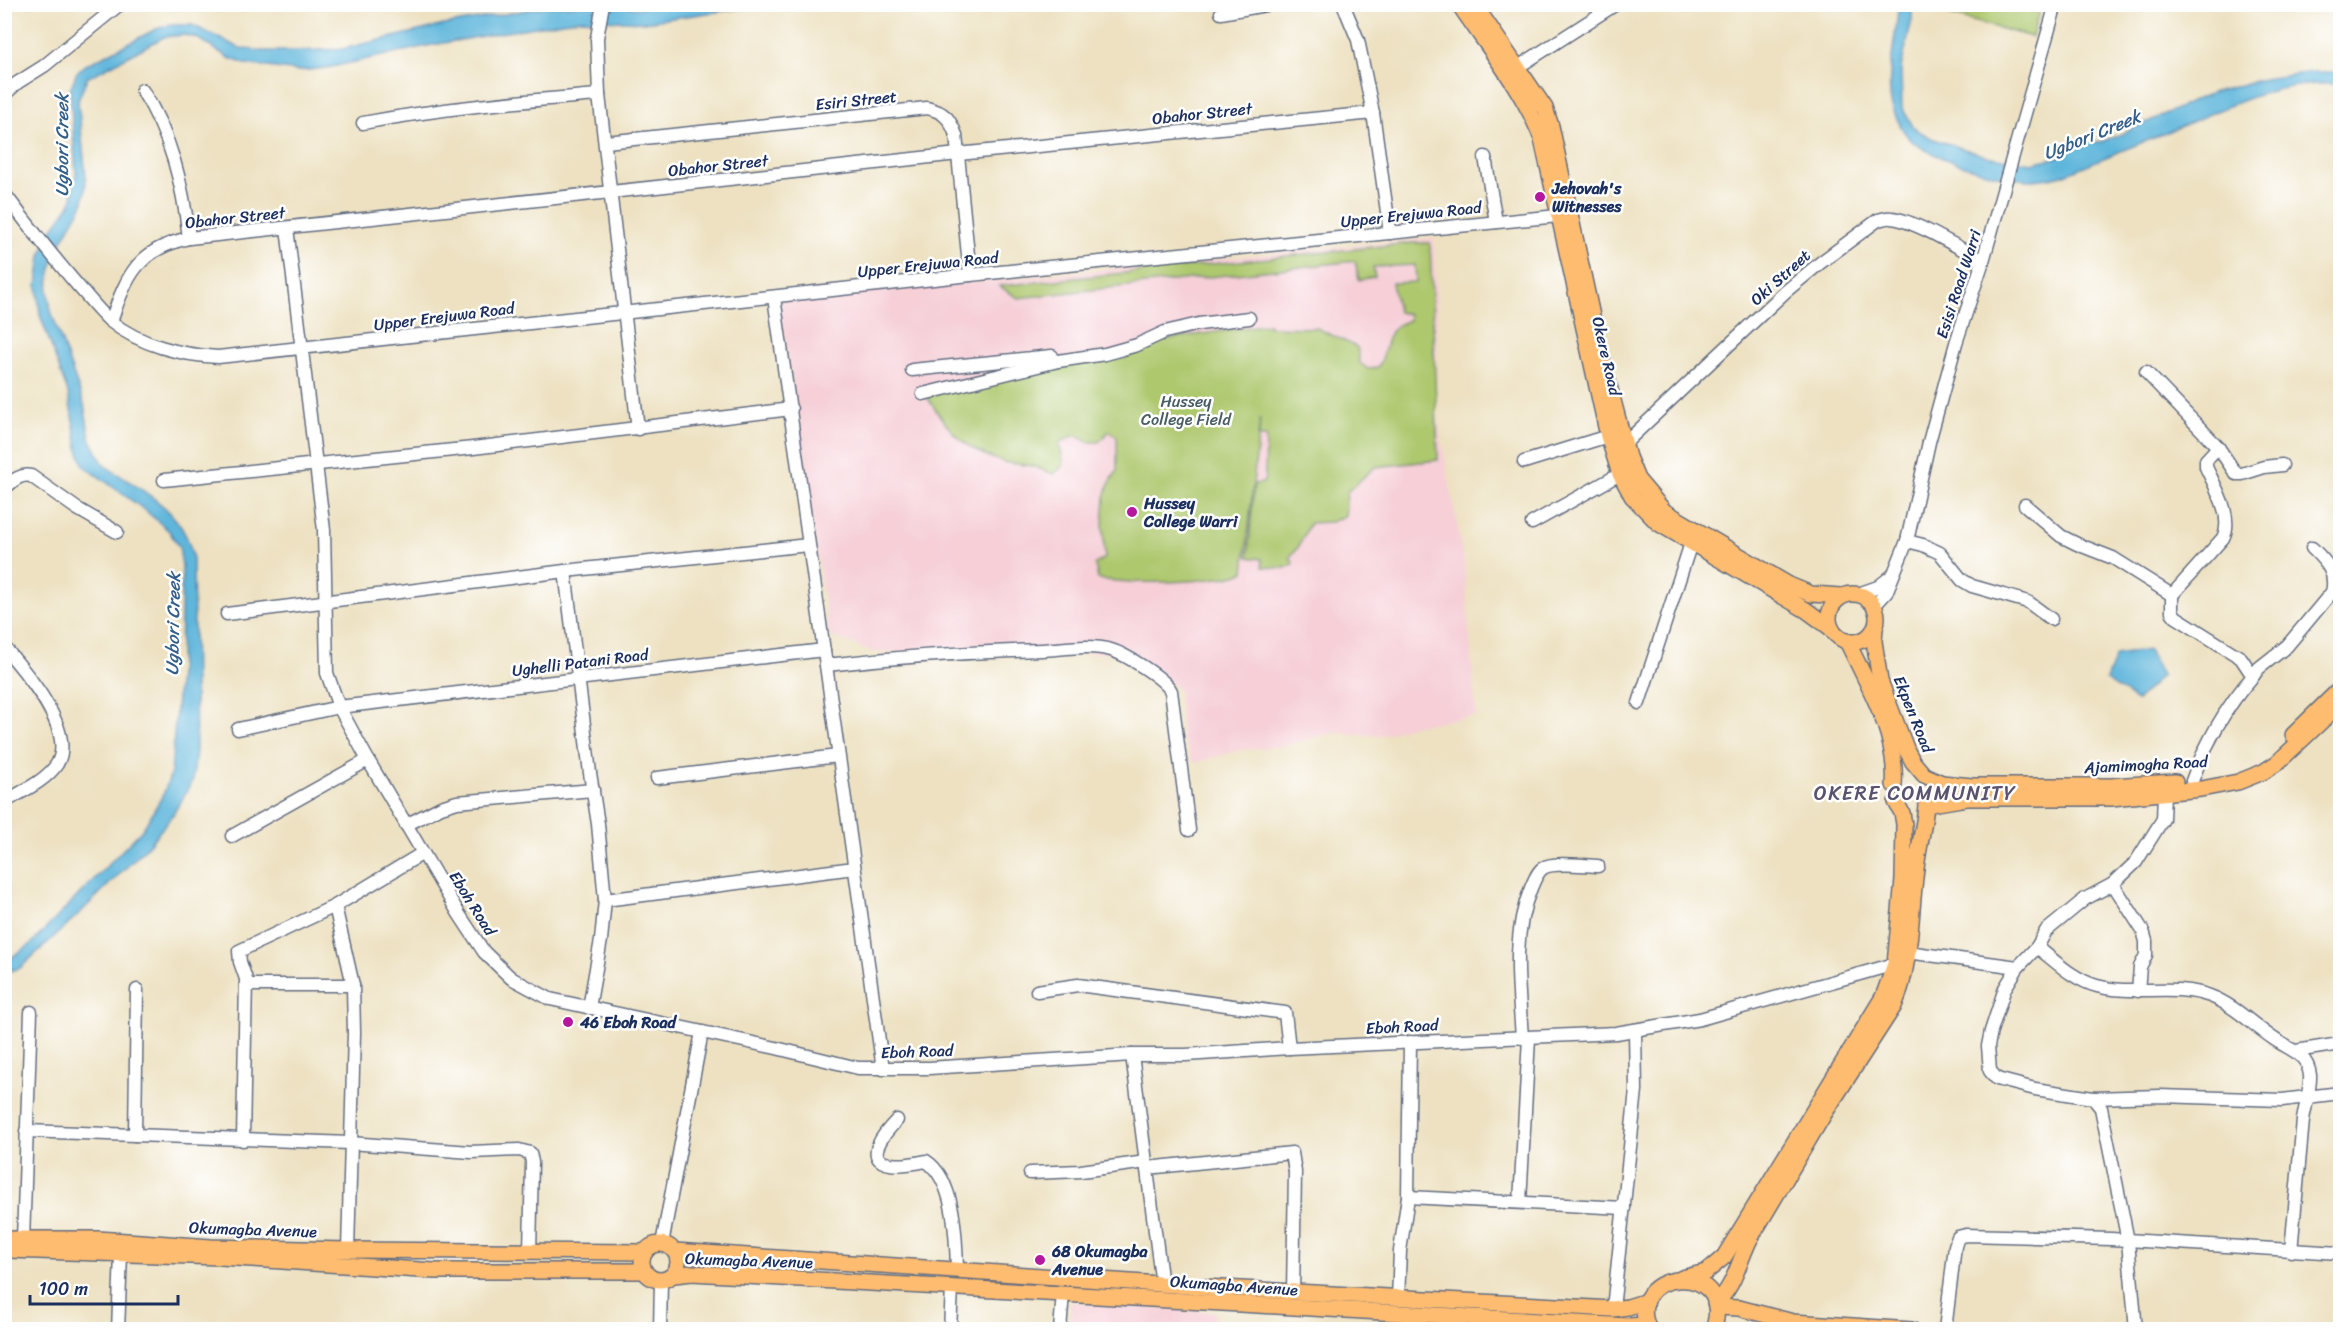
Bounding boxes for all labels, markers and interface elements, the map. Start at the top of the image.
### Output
street label: Esiri Street [814,82,898,119]
water label: Ugbori Creek [46,91,78,196]
street label: Obahor Street [1151,94,1254,133]
water label: Ugbori Creek [2038,100,2148,169]
street label: Obahor Street [667,146,770,185]
place label: Jehovah's Witnesses [1551,174,1622,221]
marker: Jehovah's Witnesses [1533,190,1547,204]
street label: Upper Erejuwa Road [1339,193,1484,236]
street label: Obahor Street [184,198,287,237]
street label: Esisi Road Warri [1927,225,1990,342]
street label: Oki Street [1743,242,1818,313]
street label: Upper Erejuwa Road [856,243,1001,286]
street label: Upper Erejuwa Road [372,293,518,340]
street label: Okere Road [1583,314,1630,400]
park label: Hussey College Field [1141,387,1232,434]
place label: Hussey College Warri [1143,489,1239,536]
marker: Hussey College Warri [1125,505,1139,519]
water label: Ugbori Creek [156,570,190,676]
street label: Ughelli Patani Road [510,640,651,685]
street label: Ekpen Road [1885,671,1943,759]
street label: Ajamimogha Road [2083,747,2210,782]
district label: OKERE COMMUNITY [1814,776,2017,811]
street label: Eboh Road [441,865,505,943]
place label: 46 Eboh Road [579,1008,677,1037]
street label: Eboh Road [1365,1010,1441,1043]
marker: 46 Eboh Road [561,1015,575,1029]
street label: Eboh Road [880,1036,955,1067]
street label: Okumagba Avenue [189,1213,318,1246]
place label: 68 Okumagba Avenue [1051,1237,1149,1284]
street label: Okumagba Avenue [685,1244,814,1277]
marker: 68 Okumagba Avenue [1033,1253,1047,1267]
street label: Okumagba Avenue [1169,1267,1299,1304]
scale bar [30,1268,178,1306]
text: 100 m [39,1273,88,1305]

